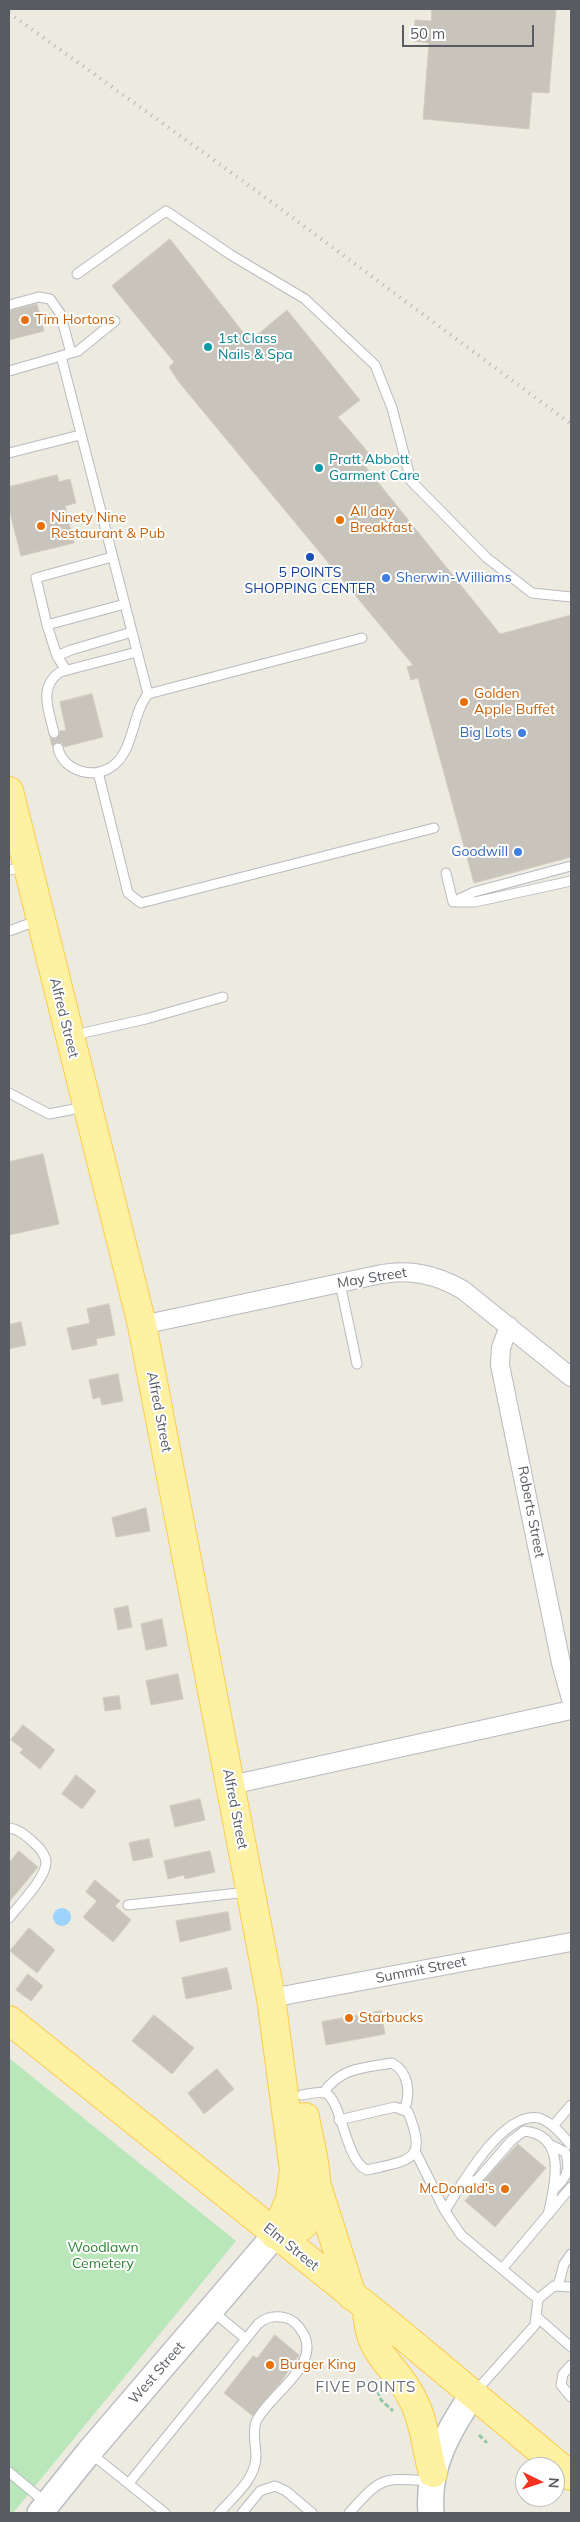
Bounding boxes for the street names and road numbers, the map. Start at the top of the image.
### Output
street label: Alfred Street [46,976,82,1060]
street label: May Street [336,1264,408,1292]
street label: Alfred Street [143,1370,175,1454]
street label: Roberts Street [514,1465,548,1559]
street label: Alfred Street [219,1767,251,1851]
street label: Summit Street [374,1953,468,1987]
street label: Elm Street [260,2220,322,2274]
street label: West Street [126,2339,188,2407]

